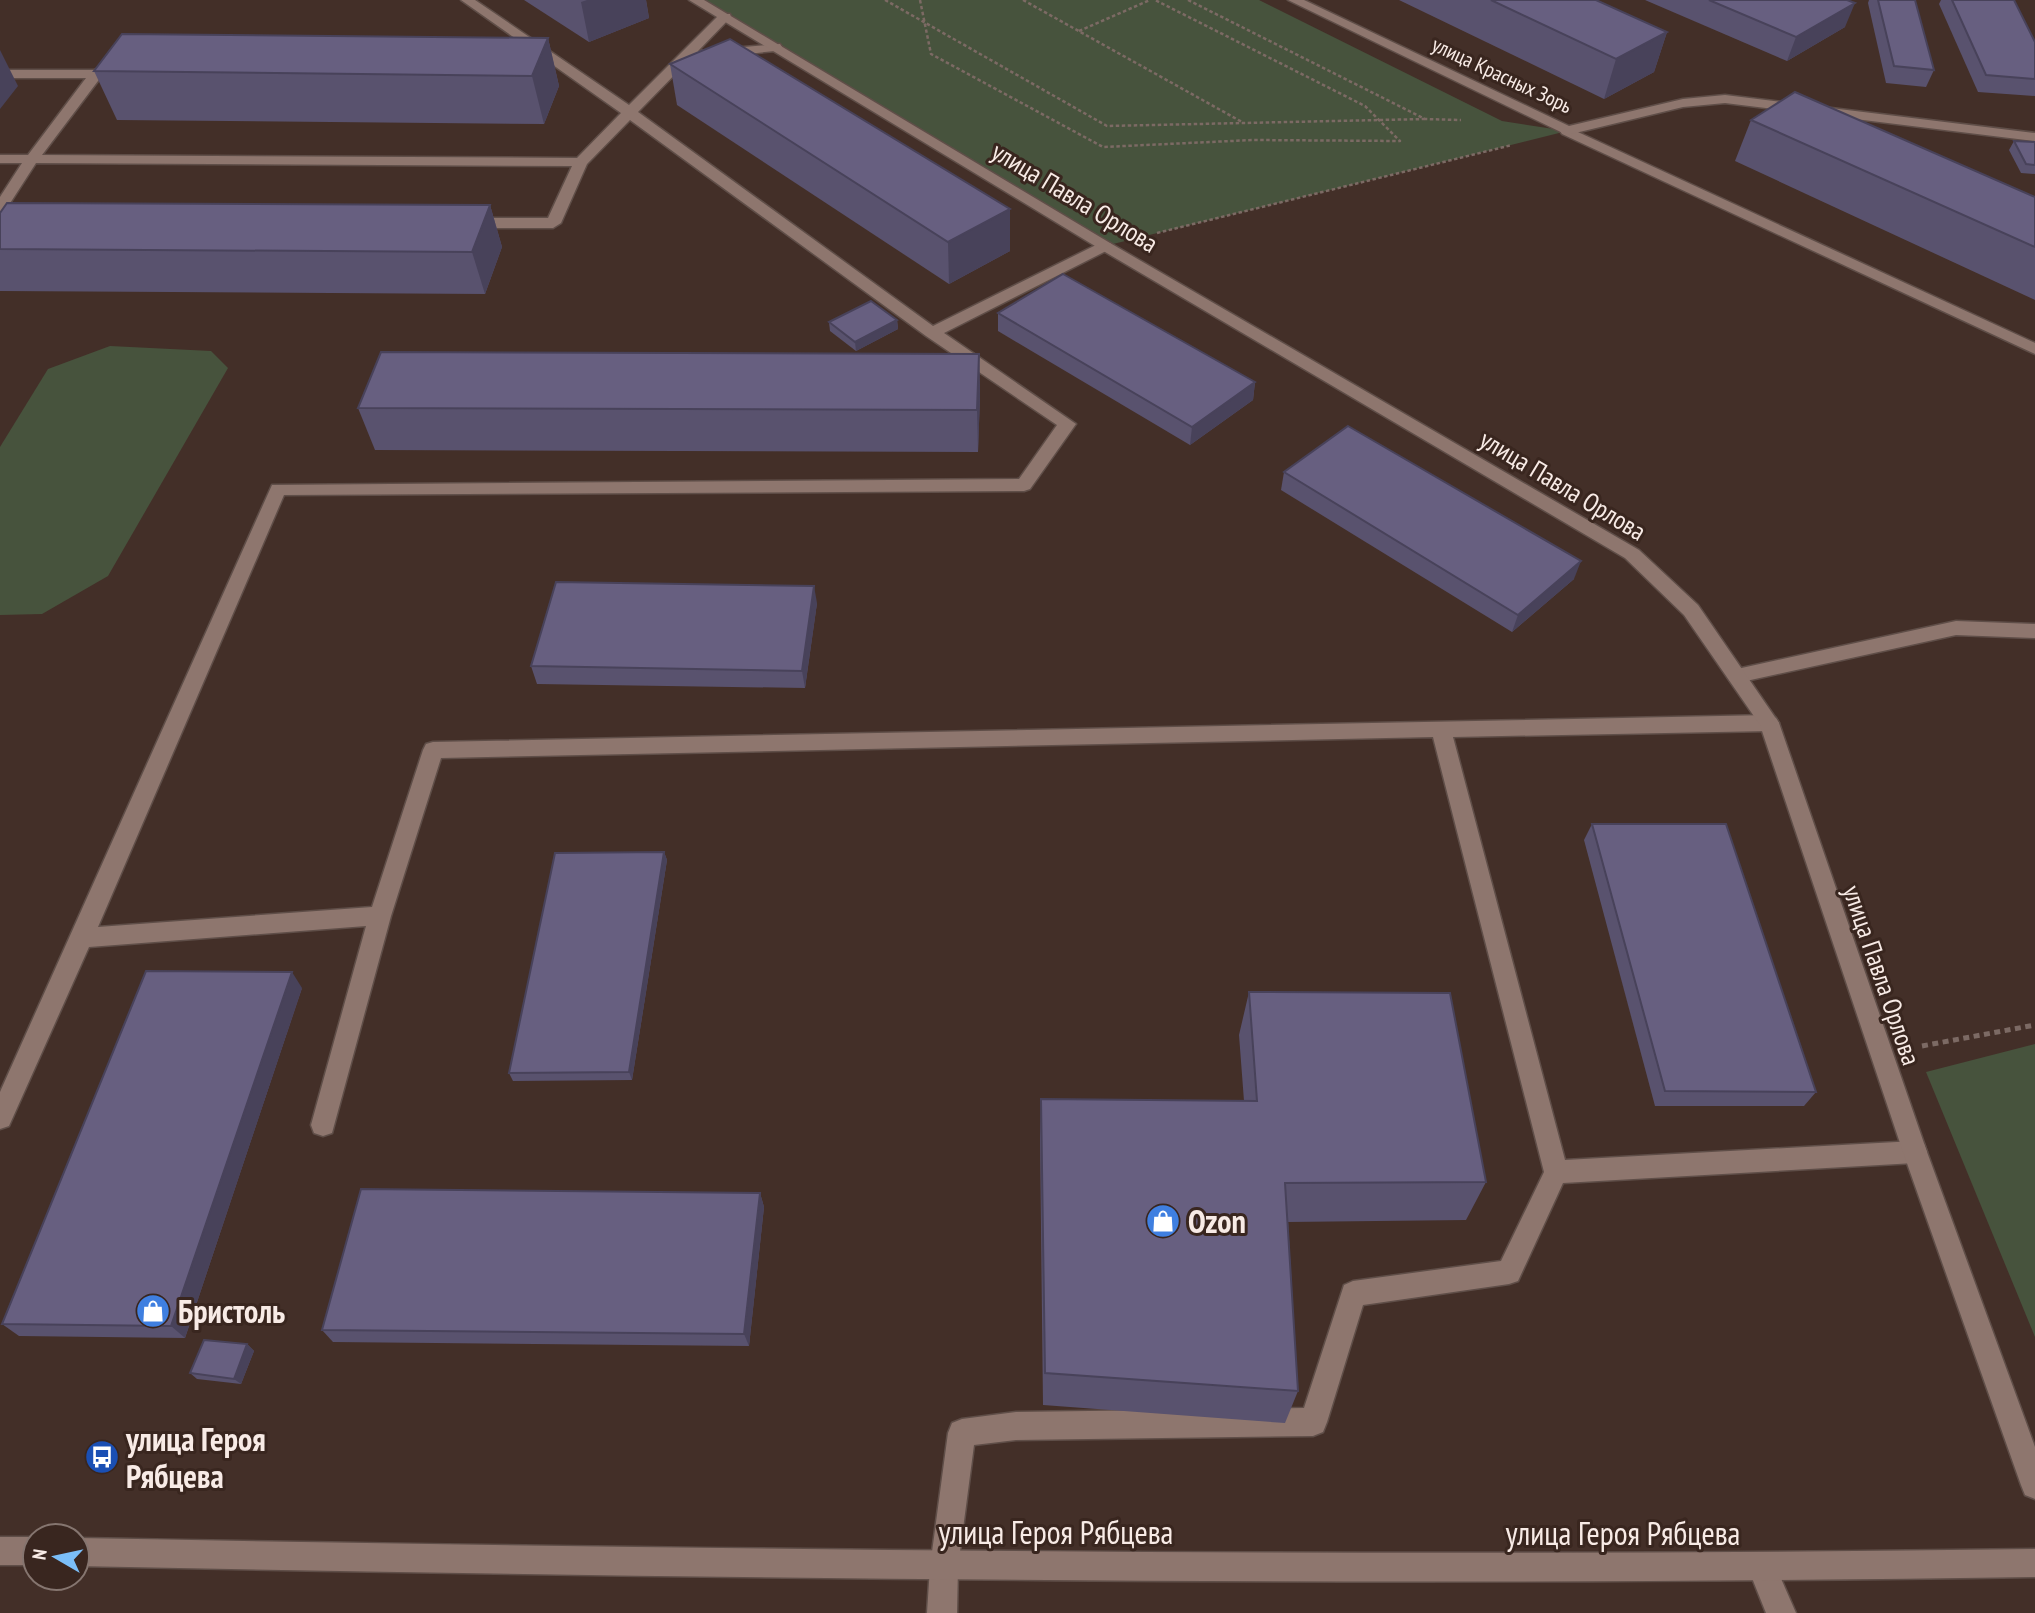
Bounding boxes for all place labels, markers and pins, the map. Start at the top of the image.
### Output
place label: Ozon [1188,1200,1246,1242]
shop icon: Ozon [1144,1202,1182,1240]
place label: Бристоль [178,1290,285,1332]
shop icon: Бристоль [134,1292,172,1330]
place label: улица Героя Рябцева [125,1418,266,1497]
bus stop icon: улица Героя Рябцева [83,1438,121,1476]

